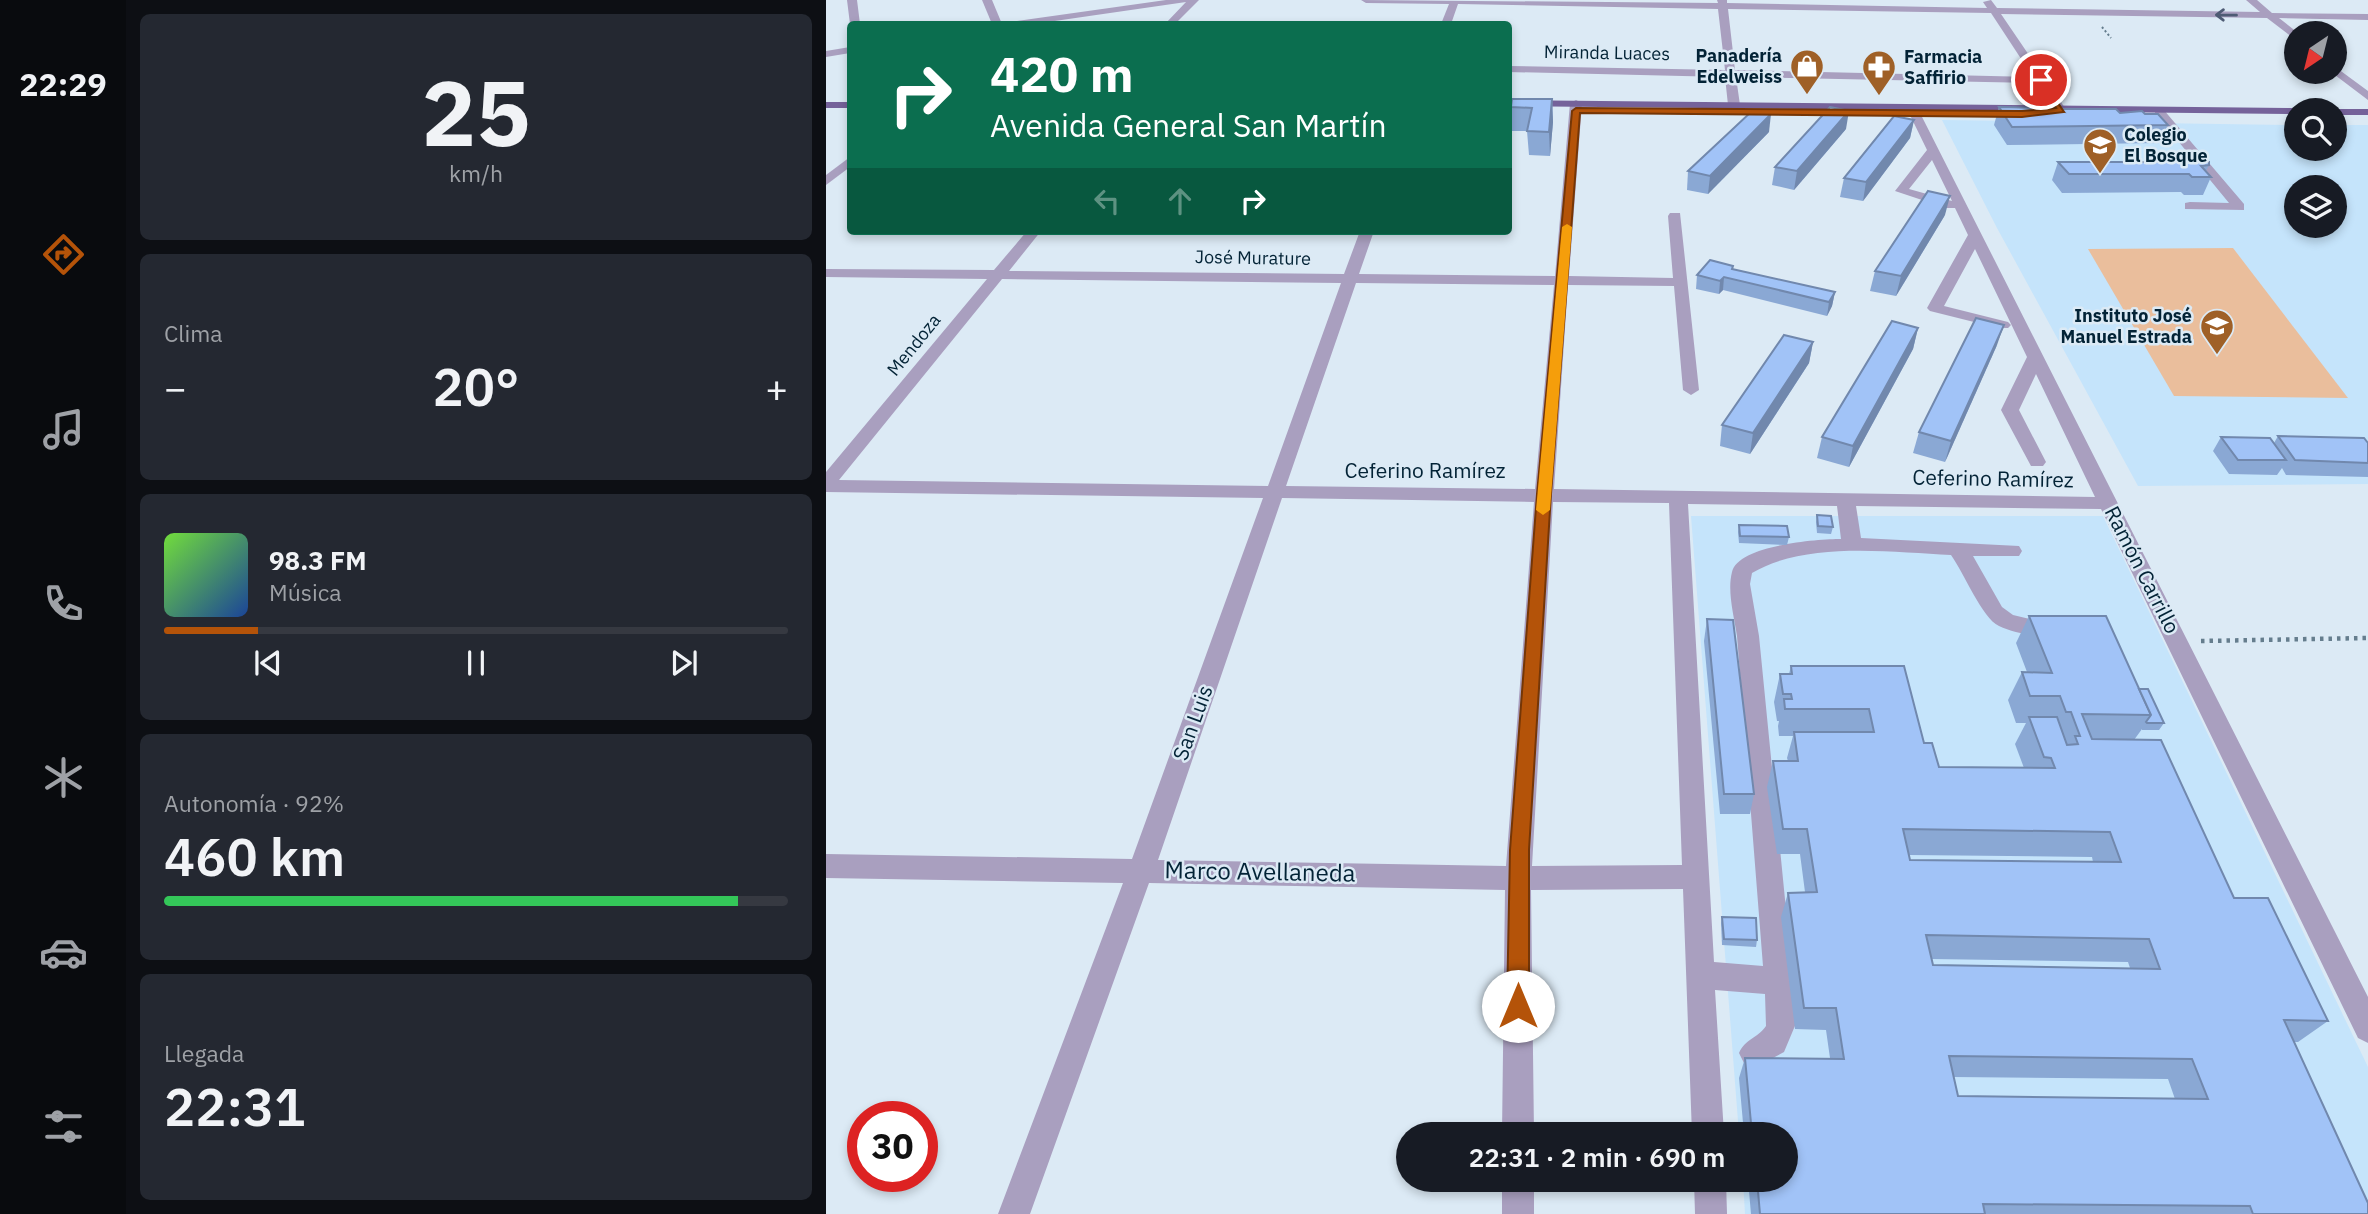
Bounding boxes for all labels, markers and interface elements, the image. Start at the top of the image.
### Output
one-way arrow [2215,8,2238,22]
north arrow [2284,21,2347,84]
map controls [2284,21,2347,238]
street label: Miranda Luaces [1544,40,1670,65]
text: 420 m [990,42,1134,105]
place label: Panadería Edelweiss [1696,44,1782,88]
place label: Farmacia Saffirio [1904,45,1982,89]
shop icon: Panadería Edelweiss [1788,47,1826,96]
pharmacy icon: Farmacia Saffirio [1860,48,1898,97]
icon: right [875,49,966,140]
pin [2011,50,2071,110]
text: 25 [421,53,531,171]
icon: arrive [2022,61,2060,99]
text: 22:29 [19,63,107,105]
button: search [2284,98,2347,161]
text: Avenida General San Martín [990,104,1387,146]
place label: Colegio El Bosque [2124,123,2208,167]
school or university icon: Colegio El Bosque [2081,126,2119,175]
text: km/h [449,158,503,188]
button: layers [2284,175,2347,238]
icon: left [1088,182,1126,220]
icon: ahead [1161,182,1199,220]
icon: right [1234,182,1272,220]
icon: directions [39,230,88,279]
street label: José Murature [1195,245,1311,270]
place label: Instituto José Manuel Estrada [2061,304,2192,348]
school or university icon: Instituto José Manuel Estrada [2198,307,2236,356]
street label: Mendoza [882,309,946,380]
text: Clima [164,318,223,348]
text: 20° [433,353,519,420]
text: − [164,363,187,412]
text: + [765,363,788,412]
icon: music [39,405,88,454]
street label: Ceferino Ramírez [1344,456,1506,484]
street label: Ceferino Ramírez [1912,463,2074,493]
street label: Ramón Carrillo [2099,501,2187,638]
text: 98.3 FM [269,543,367,577]
text: Música [269,577,342,607]
icon: phone [39,579,88,628]
icon: previous [249,644,287,682]
icon: pause [457,644,495,682]
icon: next [665,644,703,682]
street label: San Luis [1166,681,1219,764]
icon: climate [39,753,88,802]
text: Autonomía · 92% [164,788,344,818]
text: 460 km [164,823,345,890]
street label: Marco Avellaneda [1164,853,1356,889]
icon: car [39,928,88,977]
position arrow [1481,969,1555,1043]
text: Llegada [164,1038,244,1068]
text: 22:31 [164,1073,305,1140]
speed limit sign: 30 [847,1101,938,1192]
icon: filters [39,1102,88,1151]
text: 22:31 · 2 min · 690 m [1469,1140,1725,1174]

